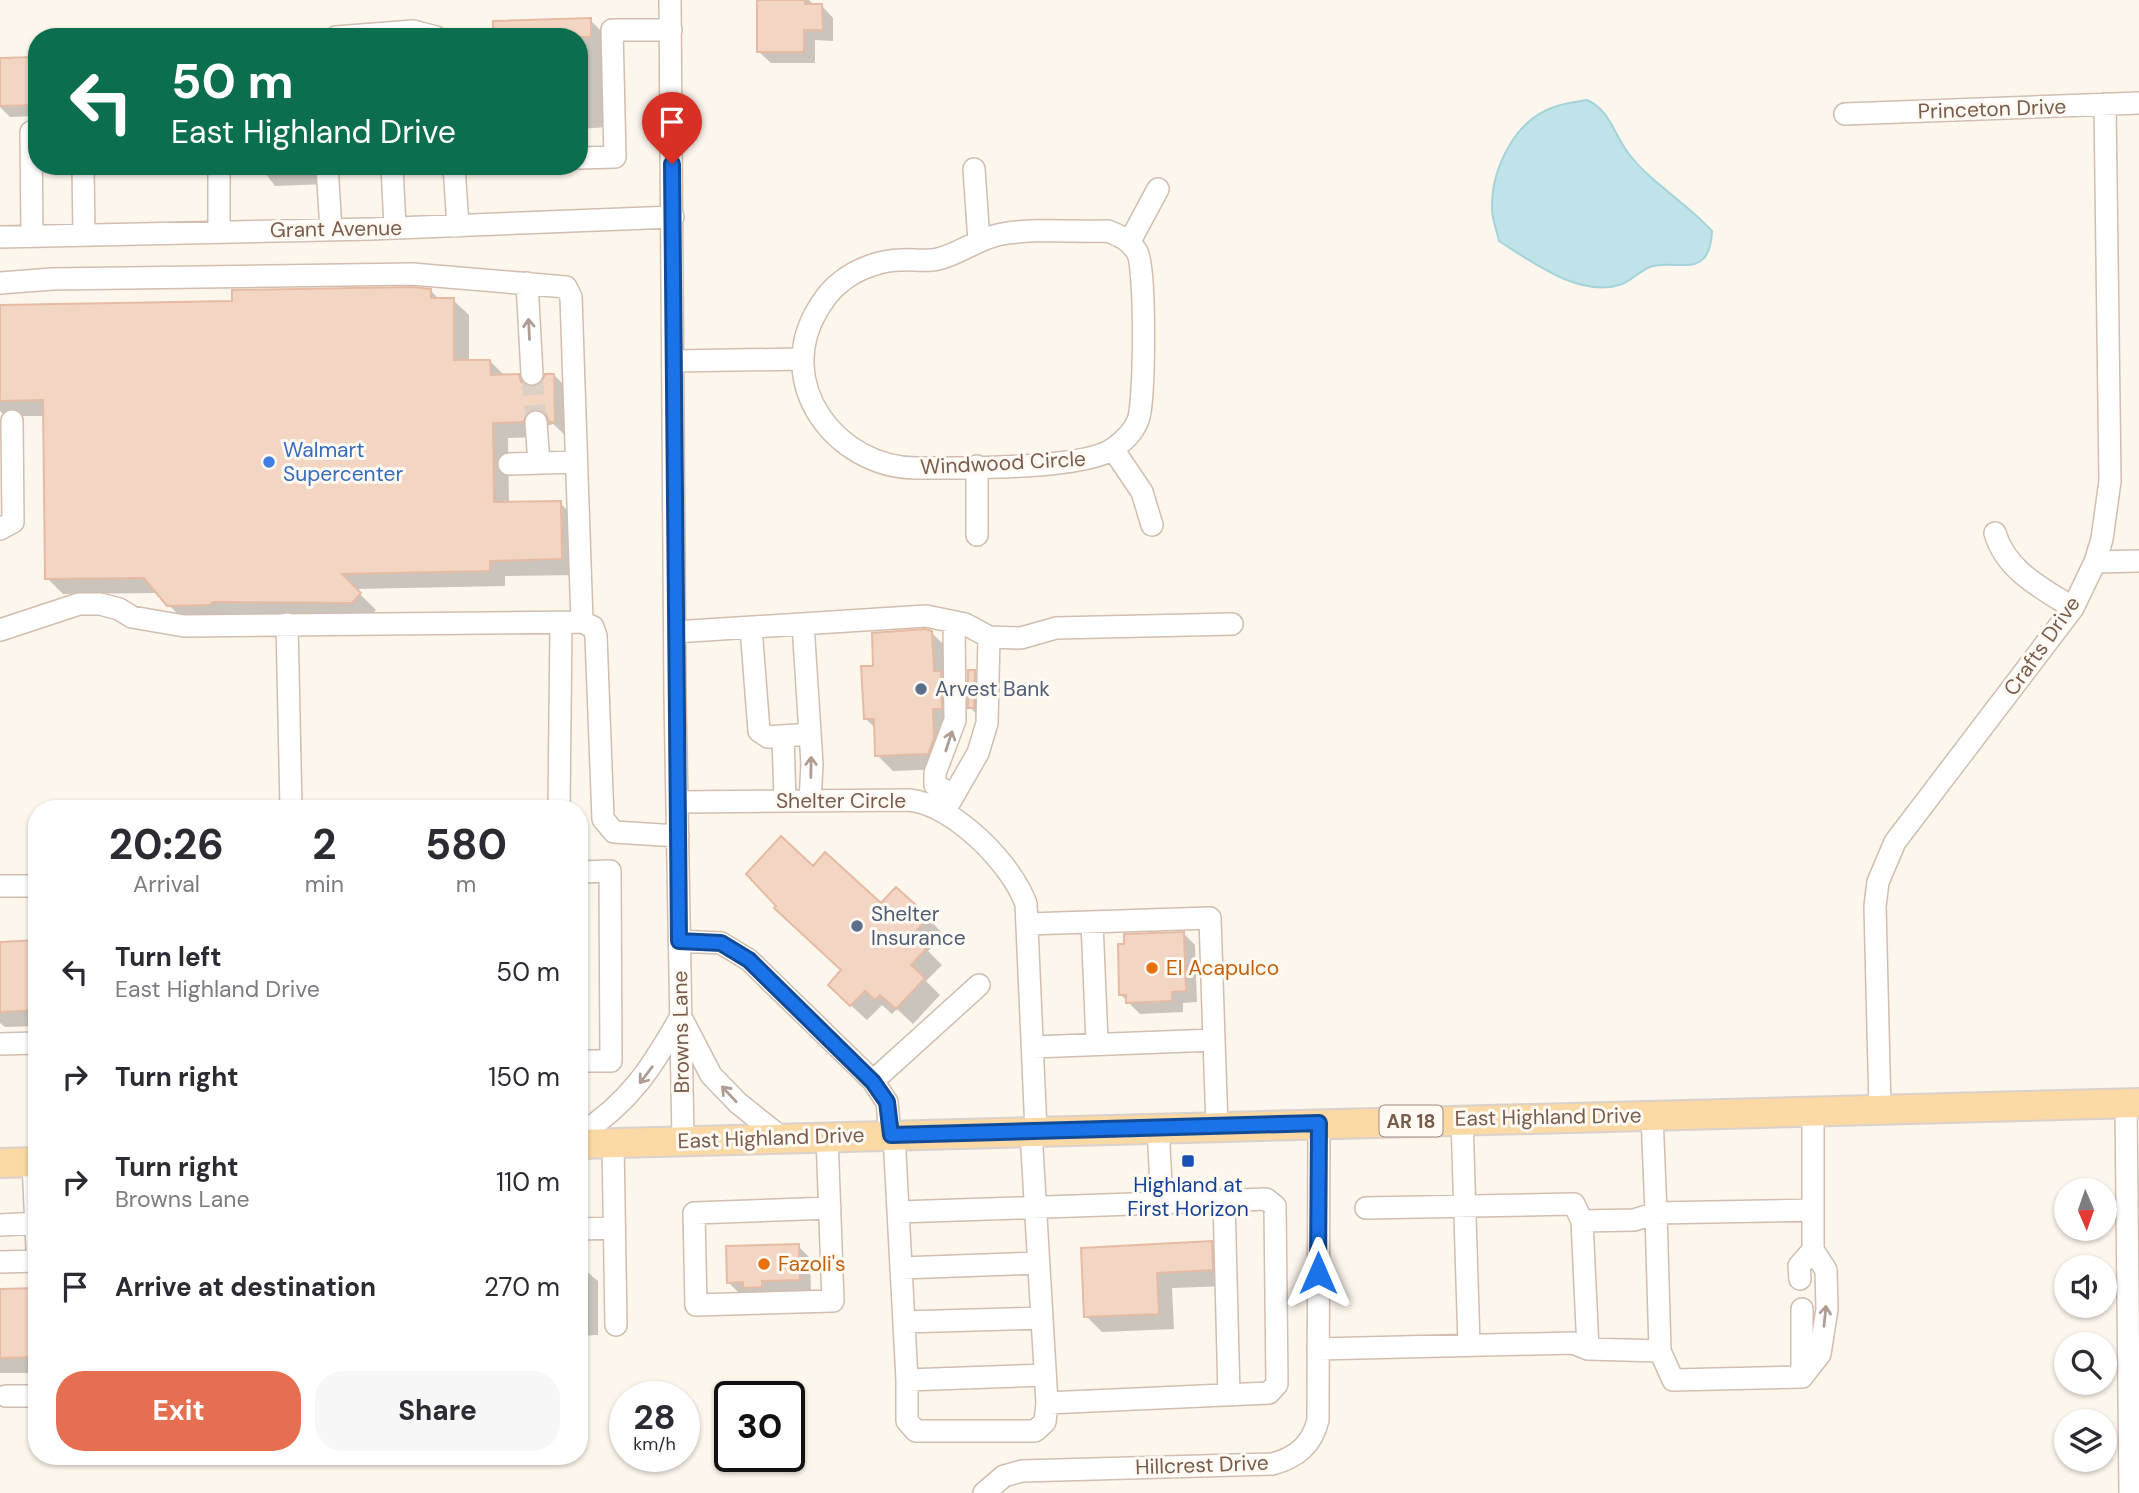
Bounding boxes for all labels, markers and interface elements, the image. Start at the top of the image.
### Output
text: 50 m [171,49,294,113]
icon: left [56,56,147,147]
pin [642,92,702,164]
street label: Princeton Drive [1917,92,2067,126]
icon: arrive [653,103,691,141]
text: East Highland Drive [171,111,456,153]
street label: Grant Avenue [270,214,402,244]
one-way arrow [523,317,536,340]
place label: Walmart Supercenter [283,436,404,488]
street label: Windwood Circle [919,445,1087,481]
marker: Walmart Supercenter [261,454,277,470]
street label: Crafts Drive [1997,591,2087,701]
place label: Arvest Bank [935,675,1050,703]
marker: Arvest Bank [913,681,929,697]
one-way arrow [943,730,956,752]
one-way arrow [804,756,818,779]
street label: Shelter Circle [776,787,906,815]
text: 20:26 [109,817,224,872]
text: 2 [312,817,337,872]
text: 580 [425,817,507,872]
text: Arrival [133,869,200,899]
text: min [305,869,344,899]
text: m [456,869,476,899]
place label: Shelter Insurance [871,900,966,952]
marker: Shelter Insurance [849,918,865,934]
text: Turn left [115,940,222,974]
icon: left [56,953,94,991]
place label: El Acapulco [1166,954,1279,982]
text: 50 m [496,955,560,989]
marker: El Acapulco [1144,960,1160,976]
street label: Browns Lane [666,970,696,1094]
text: East Highland Drive [115,974,320,1004]
icon: right [56,1058,94,1096]
text: Turn right [115,1060,239,1094]
text: 150 m [488,1060,560,1094]
one-way arrow [639,1065,653,1084]
one-way arrow [721,1086,738,1103]
street label: East Highland Drive [1454,1101,1642,1133]
road number: AR 18 [1380,1106,1442,1136]
street label: East Highland Drive [677,1121,865,1155]
text: Turn right [115,1150,239,1184]
marker: Highland at First Horizon [1180,1153,1196,1169]
icon: right [56,1163,94,1201]
text: 110 m [496,1165,560,1199]
place label: Highland at First Horizon [1127,1171,1249,1223]
north arrow [2054,1178,2118,1241]
map controls [2054,1178,2117,1472]
text: Browns Lane [115,1184,249,1214]
position arrow [1281,1236,1355,1310]
place label: Fazoli's [778,1250,846,1278]
button: sound [2054,1255,2117,1318]
marker: Fazoli's [756,1256,772,1272]
icon: arrive [56,1268,94,1306]
text: Arrive at destination [115,1270,376,1304]
text: 270 m [484,1270,560,1304]
one-way arrow [1819,1305,1832,1328]
button: search [2054,1332,2117,1395]
button: Exit [56,1371,301,1451]
button: Share [315,1371,560,1451]
speed limit sign: 30 [714,1381,805,1472]
text: 28 [633,1394,676,1440]
button: layers [2054,1409,2117,1472]
text: km/h [633,1432,676,1456]
street label: Hillcrest Drive [1135,1449,1269,1481]

